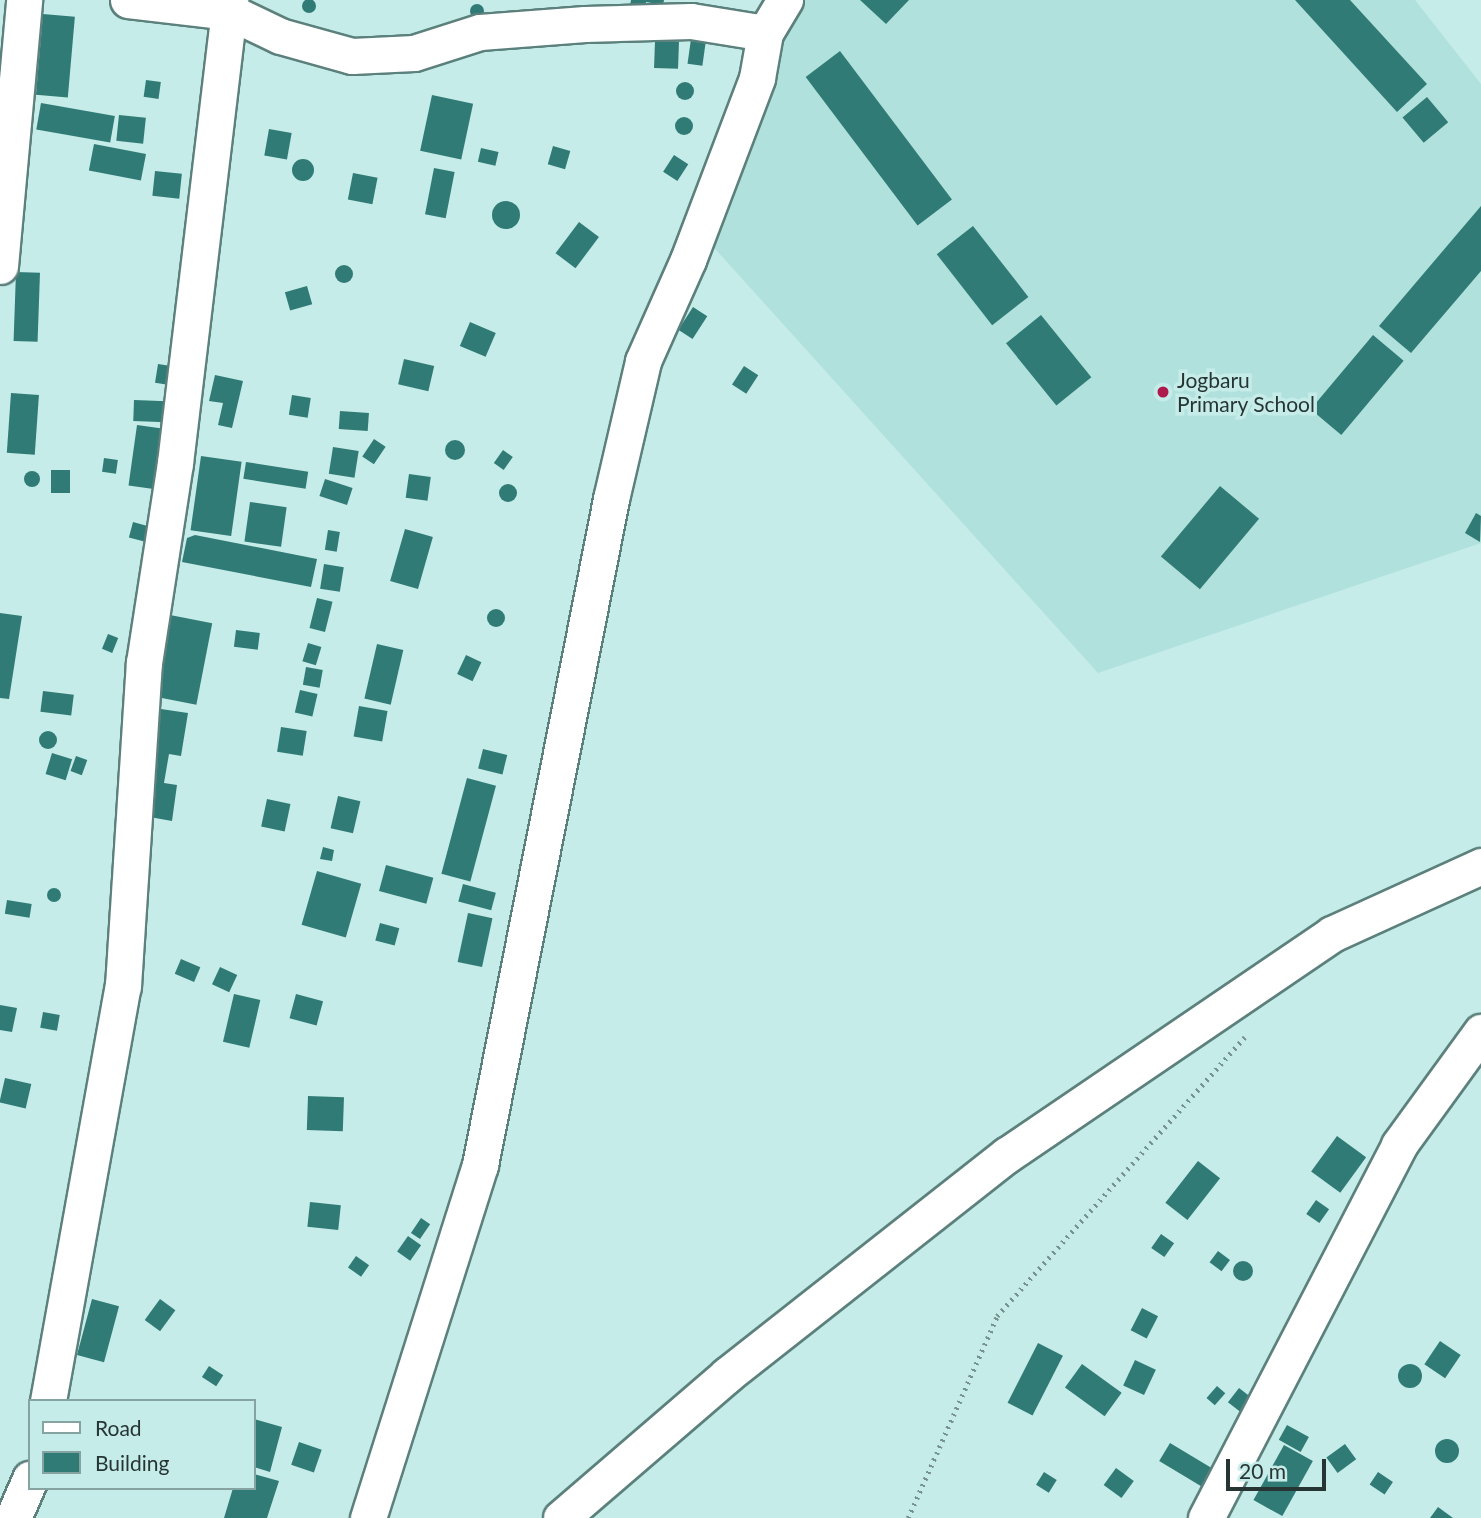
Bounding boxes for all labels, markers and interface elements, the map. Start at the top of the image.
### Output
place label: Jogbaru Primary School [1177,367,1315,417]
marker: Jogbaru Primary School [1155,384,1171,400]
legend [28,1399,256,1490]
text: Road [95,1415,142,1440]
scale bar [1229,1444,1329,1488]
text: Building [95,1450,170,1475]
text: 20 m [1239,1458,1286,1483]

